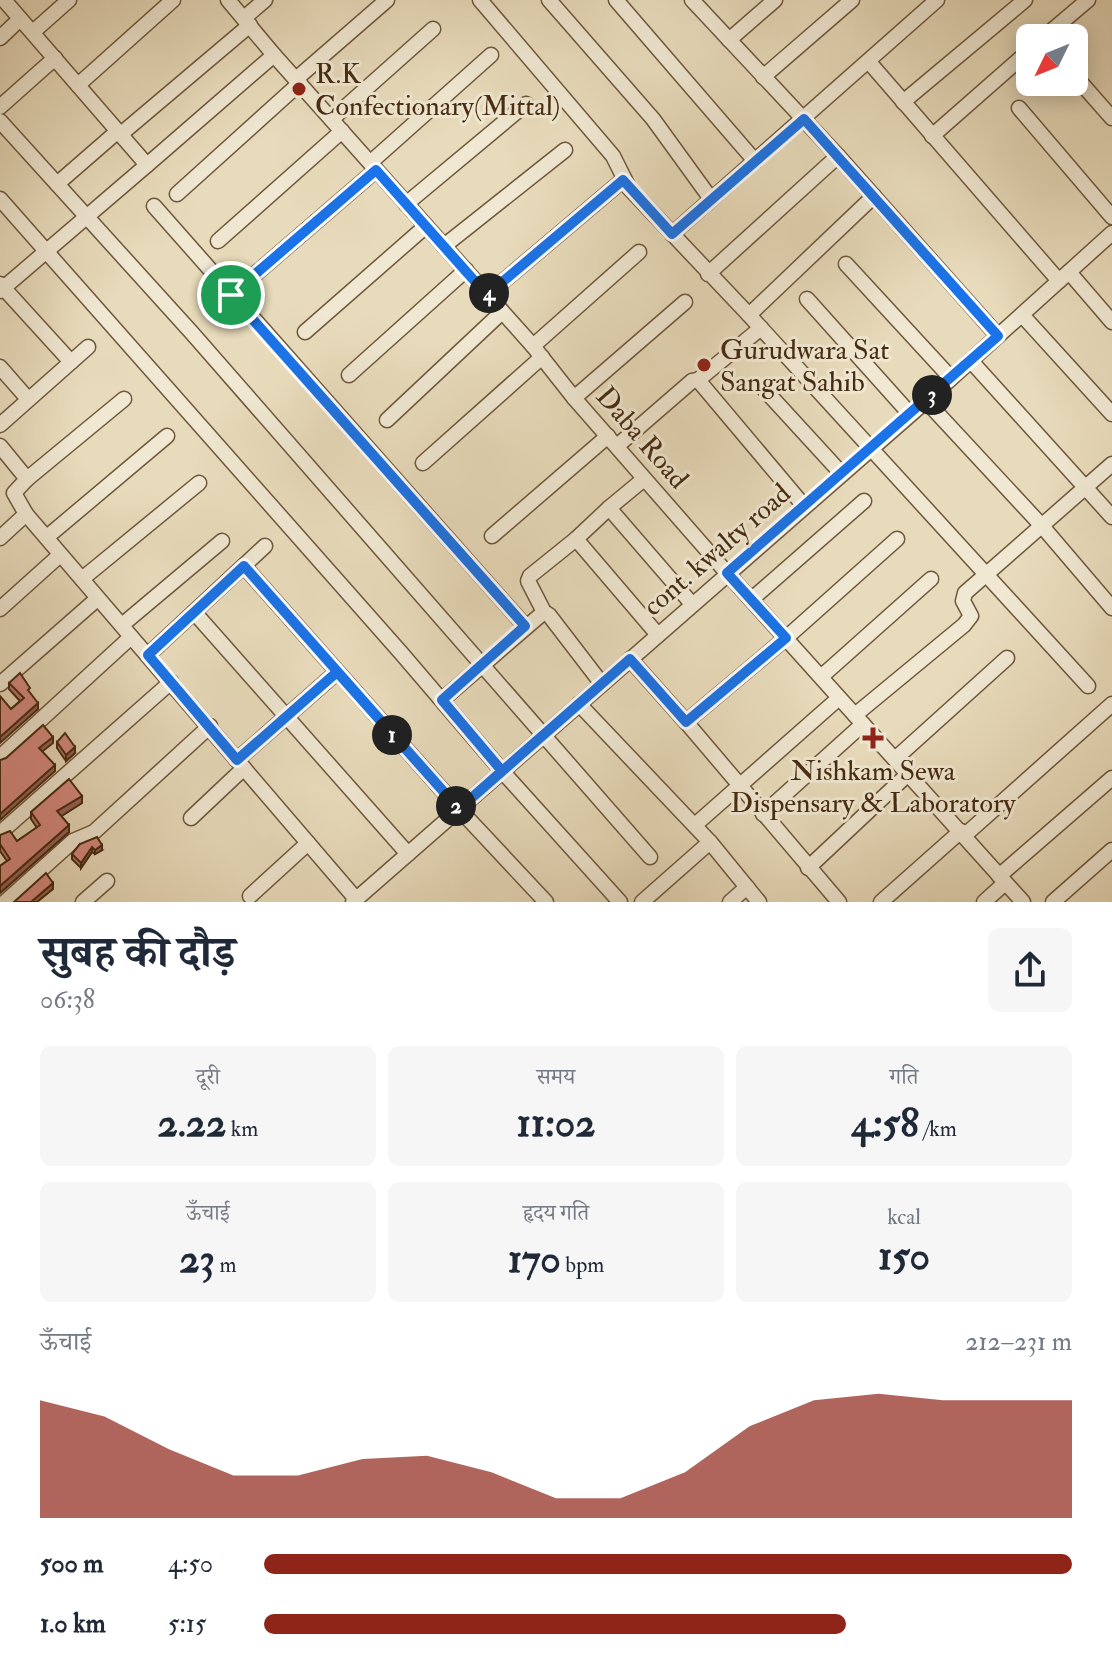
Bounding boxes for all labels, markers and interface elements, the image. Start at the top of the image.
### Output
north arrow [1016,24,1088,96]
map controls [1016,24,1088,96]
place label: R.K Confectionary(Mittal) [315,57,560,124]
marker: R.K Confectionary(Mittal) [290,80,308,98]
pin [197,261,265,329]
icon: arrive [209,273,253,317]
pin: 4 [469,273,509,313]
text: 4 [483,279,495,307]
place label: Gurudwara Sat Sangat Sahib [720,333,889,400]
marker: Gurudwara Sat Sangat Sahib [695,356,713,374]
pin: 3 [912,375,952,415]
street label: Daba Road [588,380,696,496]
text: 3 [928,381,936,409]
street label: cont. kwalty road [636,476,798,624]
pin: 1 [372,715,412,755]
text: 1 [388,721,396,749]
marker: Nishkam Sewa Dispensary & Laboratory [862,727,884,749]
place label: Nishkam Sewa Dispensary & Laboratory [730,754,1016,821]
pin: 2 [436,786,476,826]
text: 2 [450,792,462,820]
text: सुबह की दौड़ [40,926,235,981]
button: share [988,928,1072,1012]
text: 06:38 [40,984,95,1016]
text: दूरी [196,1063,220,1091]
text: समय [537,1063,575,1091]
text: गति [890,1063,918,1091]
text: 2.22 [158,1098,226,1149]
text: 11:02 [516,1098,596,1149]
text: 4:58 [851,1098,919,1149]
text: km [226,1115,258,1143]
text: /km [919,1115,957,1143]
text: ऊँचाई [186,1199,230,1227]
text: हृदय गति [523,1199,589,1227]
text: kcal [887,1203,921,1231]
text: 150 [878,1231,930,1282]
text: 23 [179,1234,215,1285]
text: 170 [508,1234,561,1285]
text: m [215,1251,237,1279]
text: bpm [561,1251,604,1279]
text: ऊँचाई [40,1326,91,1358]
text: 212–231 m [965,1326,1072,1358]
text: 500 m [40,1548,104,1580]
text: 4:50 [168,1548,213,1580]
text: 1.0 km [40,1608,106,1640]
text: 5:15 [168,1608,207,1640]

